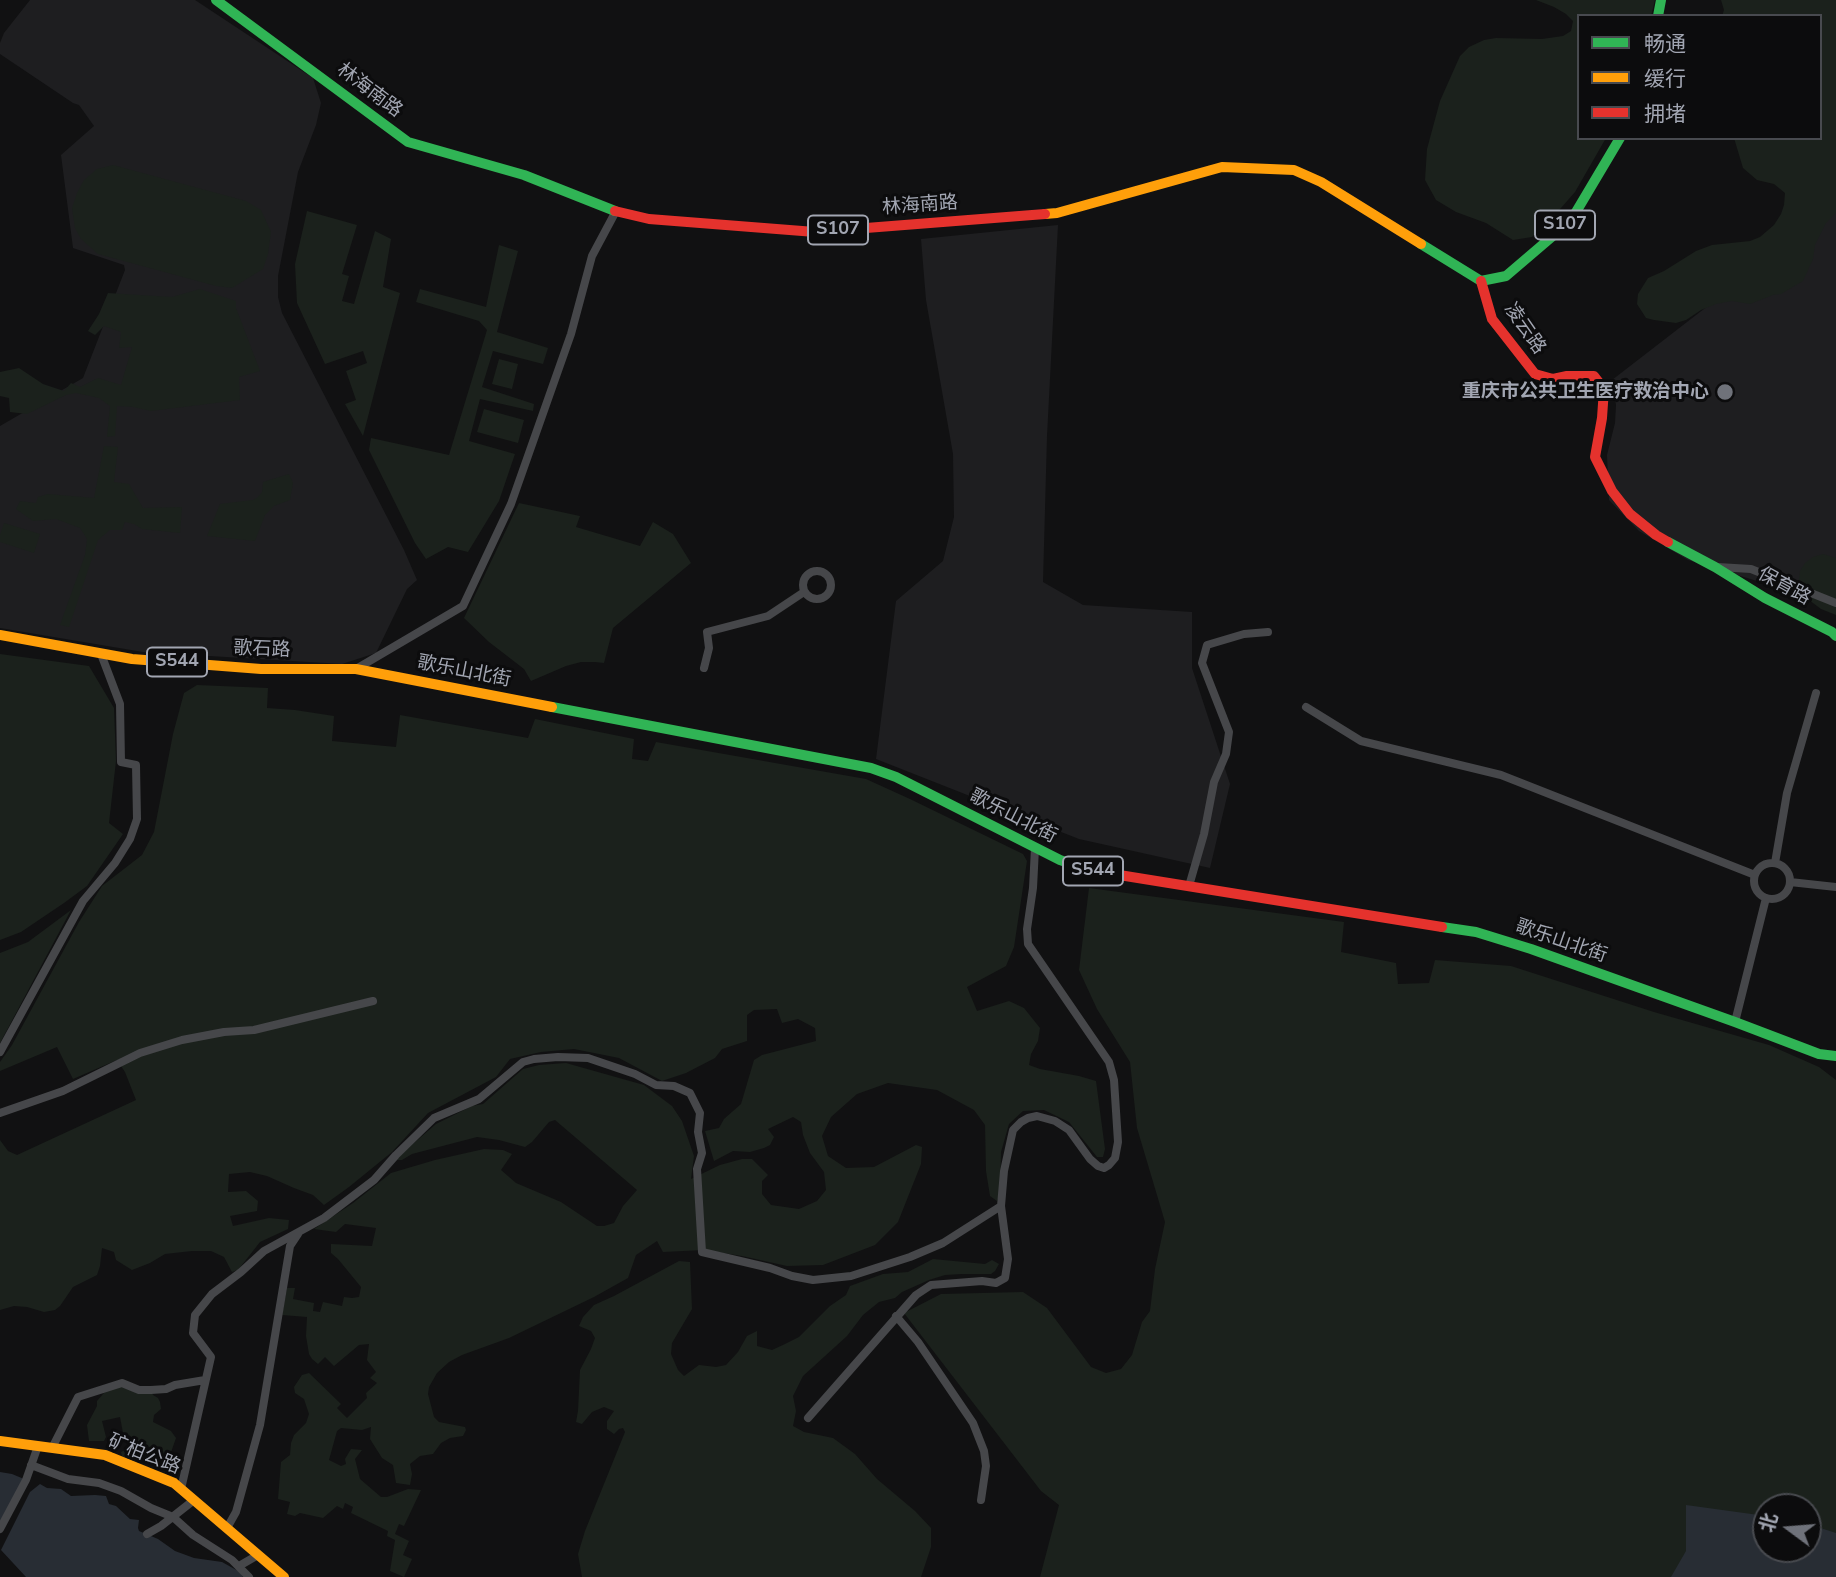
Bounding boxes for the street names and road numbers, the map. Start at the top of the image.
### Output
street label: 林海南路 [332,59,406,123]
street label: 林海南路 [881,192,959,220]
road number: S107 [1535,210,1595,240]
road number: S107 [808,215,868,244]
street label: 凌云路 [1498,299,1550,359]
street label: 保育路 [1754,563,1814,611]
street label: 歌石路 [233,638,291,662]
road number: S544 [147,648,207,676]
street label: 歌乐山北街 [415,652,513,692]
street label: 歌乐山北街 [966,785,1060,849]
road number: S544 [1063,856,1123,886]
street label: 歌乐山北街 [1512,916,1610,968]
street label: 矿柏公路 [104,1430,184,1480]

